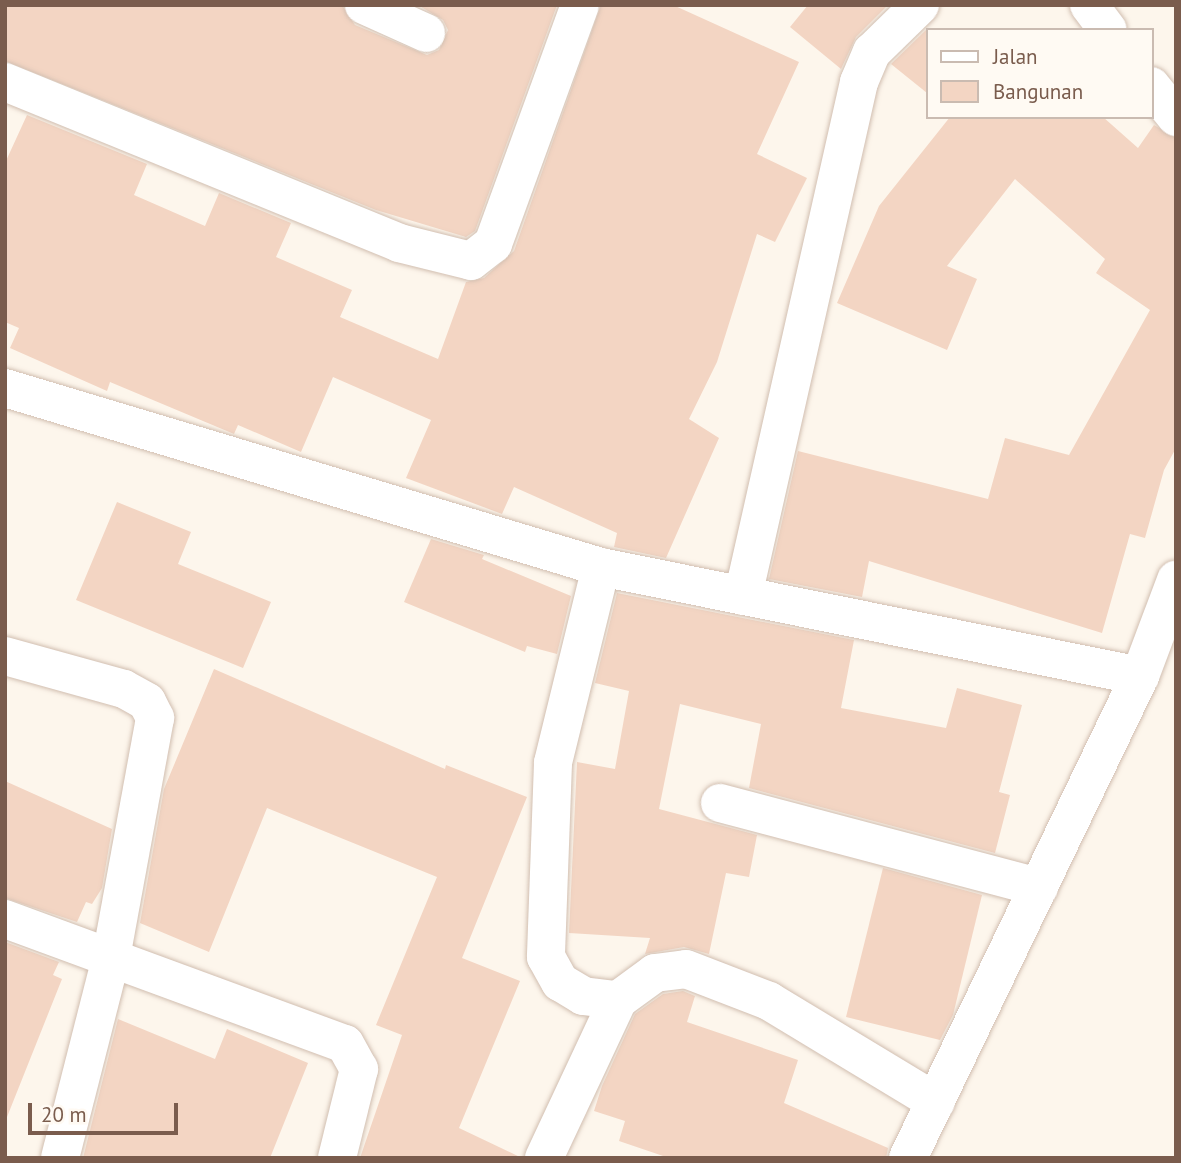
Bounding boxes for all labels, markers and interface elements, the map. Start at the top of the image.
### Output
legend [926,28,1153,119]
text: Jalan [993,43,1038,70]
text: Bangunan [993,78,1083,105]
scale bar [32,1090,182,1134]
text: 20 m [41,1101,87,1128]

